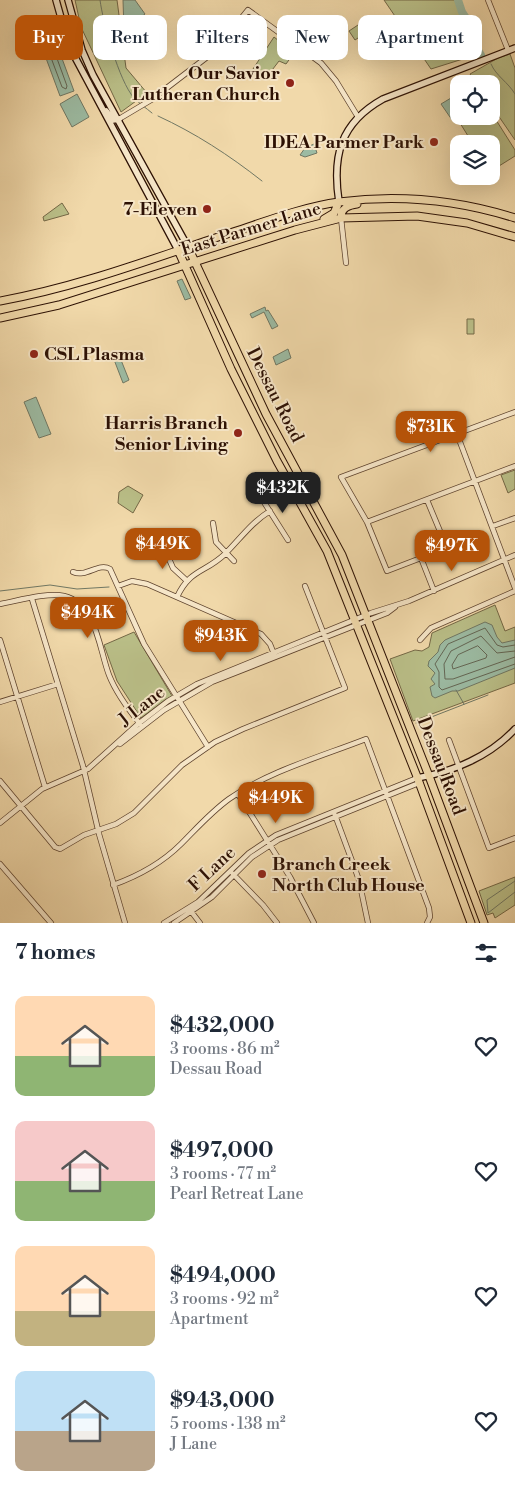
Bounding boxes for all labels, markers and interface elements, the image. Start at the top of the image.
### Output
chip: Buy [15,15,83,60]
chip: Rent [93,15,167,60]
chip: Filters [177,15,267,60]
chip: New [277,15,348,60]
chip: Apartment [358,15,482,60]
place label: Our Savior Lutheran Church [132,62,280,106]
map controls [450,75,500,185]
button: locate [450,75,500,125]
marker: Our Savior Lutheran Church [284,77,296,89]
place label: IDEA Parmer Park [264,131,425,154]
button: layers [450,135,500,185]
marker: IDEA Parmer Park [428,136,440,148]
street label: East Parmer Lane [178,197,324,261]
place label: 7-Eleven [123,198,197,221]
marker: 7-Eleven [201,203,213,215]
place label: CSL Plasma [44,343,145,366]
street label: Dessau Road [241,344,309,447]
marker: CSL Plasma [28,348,40,360]
pin: $731K [396,410,466,453]
place label: Harris Branch Senior Living [105,412,229,456]
text: $731K [407,417,455,437]
marker: Harris Branch Senior Living [232,427,244,439]
pin: $432K [248,472,318,514]
text: $432K [257,478,309,498]
pin: $449K [128,528,198,570]
pin: $497K [417,530,487,572]
text: $449K [136,534,190,554]
text: $497K [426,536,478,556]
pin: $494K [53,596,123,639]
text: $494K [61,603,115,623]
pin: $943K [186,620,256,662]
text: $943K [195,626,247,646]
street label: J Lane [113,681,170,732]
street label: Dessau Road [412,713,471,819]
pin: $449K [241,782,311,824]
text: $449K [249,788,303,808]
street label: F Lane [184,841,240,897]
place label: Branch Creek North Club House [272,853,425,897]
marker: Branch Creek North Club House [256,868,268,880]
icon: filters [472,939,500,967]
text: 7 homes [15,940,96,966]
text: $432,000 [170,1013,275,1039]
icon: home [55,1016,115,1076]
icon: heart [472,1032,500,1060]
text: 3 rooms · 86 m² [170,1039,280,1059]
text: Dessau Road [170,1059,262,1079]
text: $497,000 [170,1138,273,1164]
icon: home [55,1141,115,1201]
icon: heart [472,1157,500,1185]
text: 3 rooms · 77 m² [170,1164,276,1184]
text: Pearl Retreat Lane [170,1184,304,1204]
text: $494,000 [170,1263,276,1289]
icon: home [55,1266,115,1326]
icon: heart [472,1282,500,1310]
text: 3 rooms · 92 m² [170,1289,279,1309]
text: Apartment [170,1309,249,1329]
text: $943,000 [170,1388,274,1414]
icon: home [55,1391,115,1451]
icon: heart [472,1407,500,1435]
text: 5 rooms · 138 m² [170,1414,286,1434]
text: J Lane [170,1434,217,1454]

